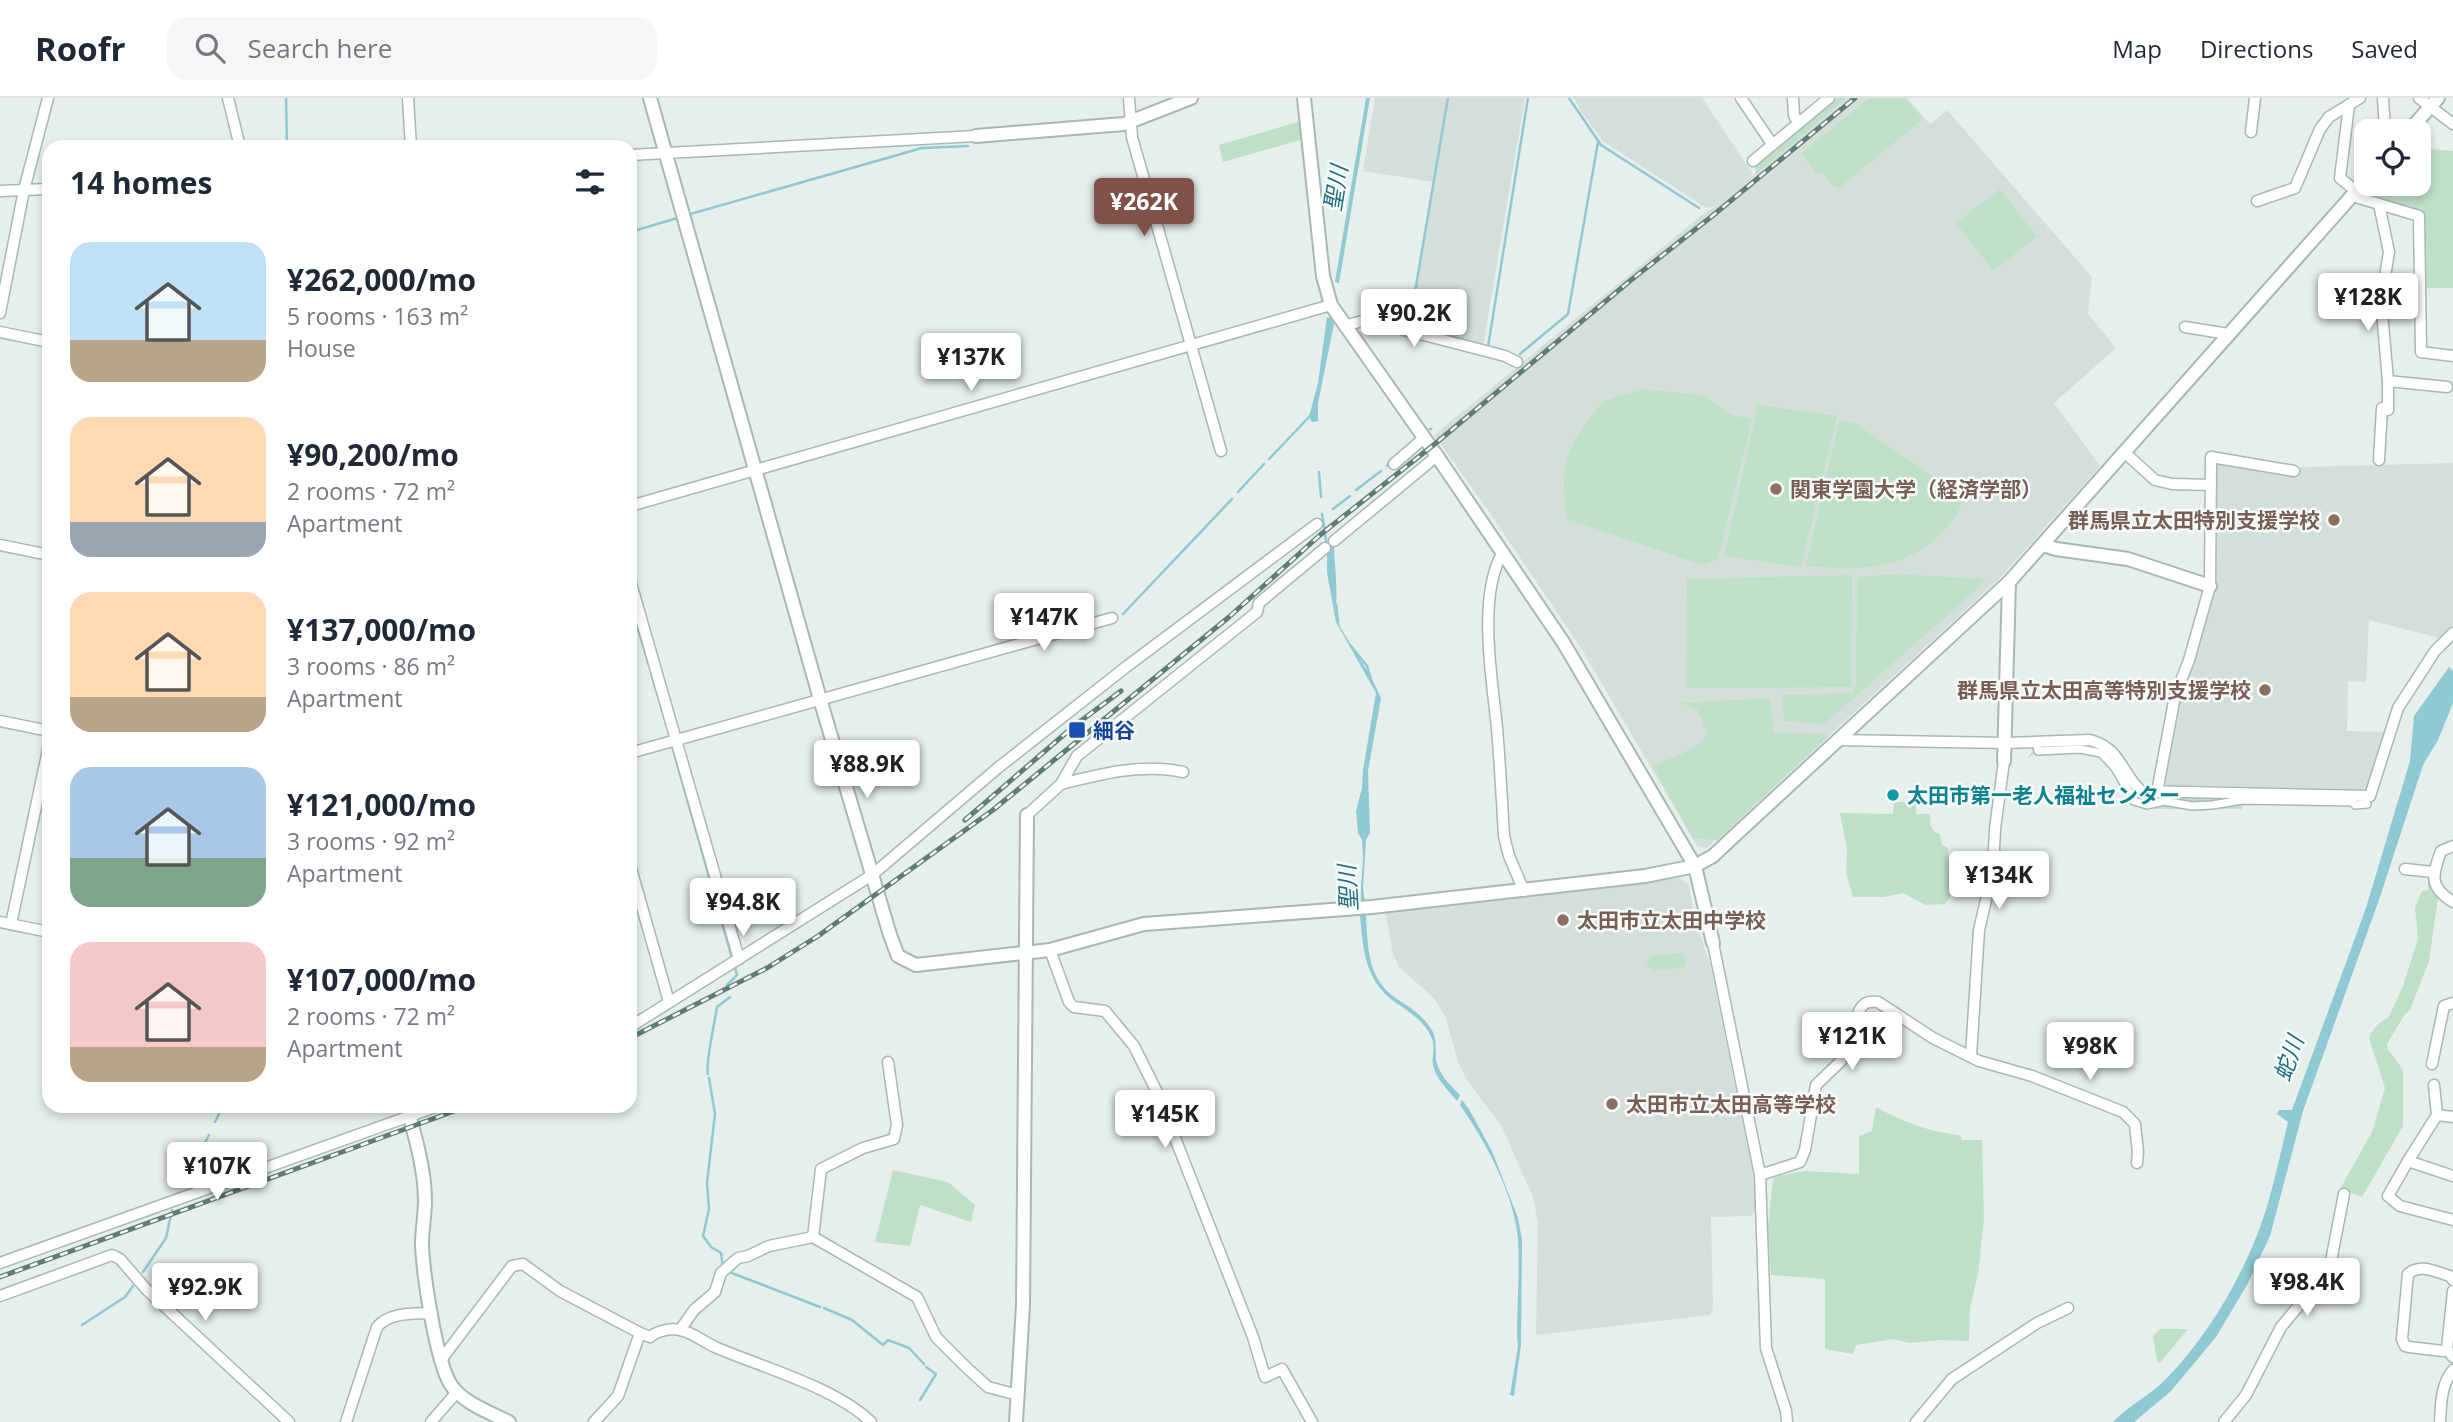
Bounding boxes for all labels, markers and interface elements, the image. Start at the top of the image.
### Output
search box [167,17,657,80]
text: Roofr [35,26,125,71]
icon: search [191,29,229,67]
text: Search here [247,30,392,66]
text: Map [2112,32,2162,65]
text: Directions [2200,32,2313,65]
text: Saved [2351,32,2418,65]
map controls [2354,119,2431,196]
button: locate [2354,119,2431,196]
water label: 聖川 [1316,160,1355,213]
text: 14 homes [70,162,213,203]
icon: filters [571,163,609,201]
pin: ¥262K [1095,178,1193,238]
text: ¥262K [1110,185,1178,217]
text: ¥262,000/mo [287,259,476,300]
icon: home [126,270,210,354]
pin: ¥128K [2319,274,2417,333]
text: ¥128K [2334,280,2402,312]
pin: ¥90.2K [1357,289,1471,349]
text: ¥90.2K [1377,296,1451,328]
text: 5 rooms · 163 m² [287,300,468,332]
text: House [287,332,356,364]
pin: ¥137K [922,334,1020,393]
text: ¥137K [937,340,1005,372]
text: ¥90,200/mo [287,434,459,475]
icon: home [126,445,210,529]
text: 2 rooms · 72 m² [287,475,455,507]
place label: 関東学園大学（経済学部） [1790,475,2042,503]
marker: 関東学園大学（経済学部） [1768,481,1784,497]
place label: 群馬県立太田特別支援学校 [2068,506,2320,534]
text: Apartment [287,507,403,539]
marker: 群馬県立太田特別支援学校 [2326,512,2342,528]
pin: ¥147K [995,594,1093,653]
text: ¥147K [1010,600,1078,632]
text: ¥137,000/mo [287,609,476,650]
icon: home [126,620,210,704]
text: 3 rooms · 86 m² [287,650,455,682]
place label: 群馬県立太田高等特別支援学校 [1957,676,2251,704]
text: Apartment [287,682,403,714]
marker: 群馬県立太田高等特別支援学校 [2257,682,2273,698]
place label: 細谷 [1093,716,1135,744]
marker: 細谷 [1067,720,1087,740]
pin: ¥88.9K [810,740,924,800]
text: ¥88.9K [830,747,904,779]
place label: 太田市第一老人福祉センター [1907,781,2180,809]
text: ¥121,000/mo [287,784,476,825]
marker: 太田市第一老人福祉センター [1885,787,1901,803]
icon: home [126,795,210,879]
text: 3 rooms · 92 m² [287,825,455,857]
pin: ¥134K [1950,852,2048,911]
text: Apartment [287,857,403,889]
text: ¥134K [1965,858,2033,890]
water label: 聖川 [1330,861,1364,912]
pin: ¥94.8K [686,878,800,938]
text: ¥94.8K [706,885,780,917]
place label: 太田市立太田中学校 [1577,906,1766,934]
marker: 太田市立太田中学校 [1555,912,1571,928]
text: ¥107,000/mo [287,959,476,1000]
icon: home [126,970,210,1054]
text: 2 rooms · 72 m² [287,1000,455,1032]
pin: ¥121K [1803,1012,1901,1072]
text: ¥121K [1818,1019,1886,1051]
pin: ¥98K [2049,1023,2131,1082]
water label: 蛇川 [2265,1028,2312,1085]
text: ¥98K [2063,1029,2117,1061]
text: Apartment [287,1032,403,1064]
pin: ¥145K [1116,1090,1214,1150]
place label: 太田市立太田高等学校 [1626,1090,1836,1118]
marker: 太田市立太田高等学校 [1604,1096,1620,1112]
text: ¥145K [1131,1097,1199,1129]
pin: ¥107K [168,1142,266,1202]
text: ¥107K [183,1149,251,1181]
pin: ¥98.4K [2250,1258,2364,1318]
pin: ¥92.9K [148,1264,262,1323]
text: ¥98.4K [2270,1265,2344,1297]
text: ¥92.9K [168,1270,242,1302]

